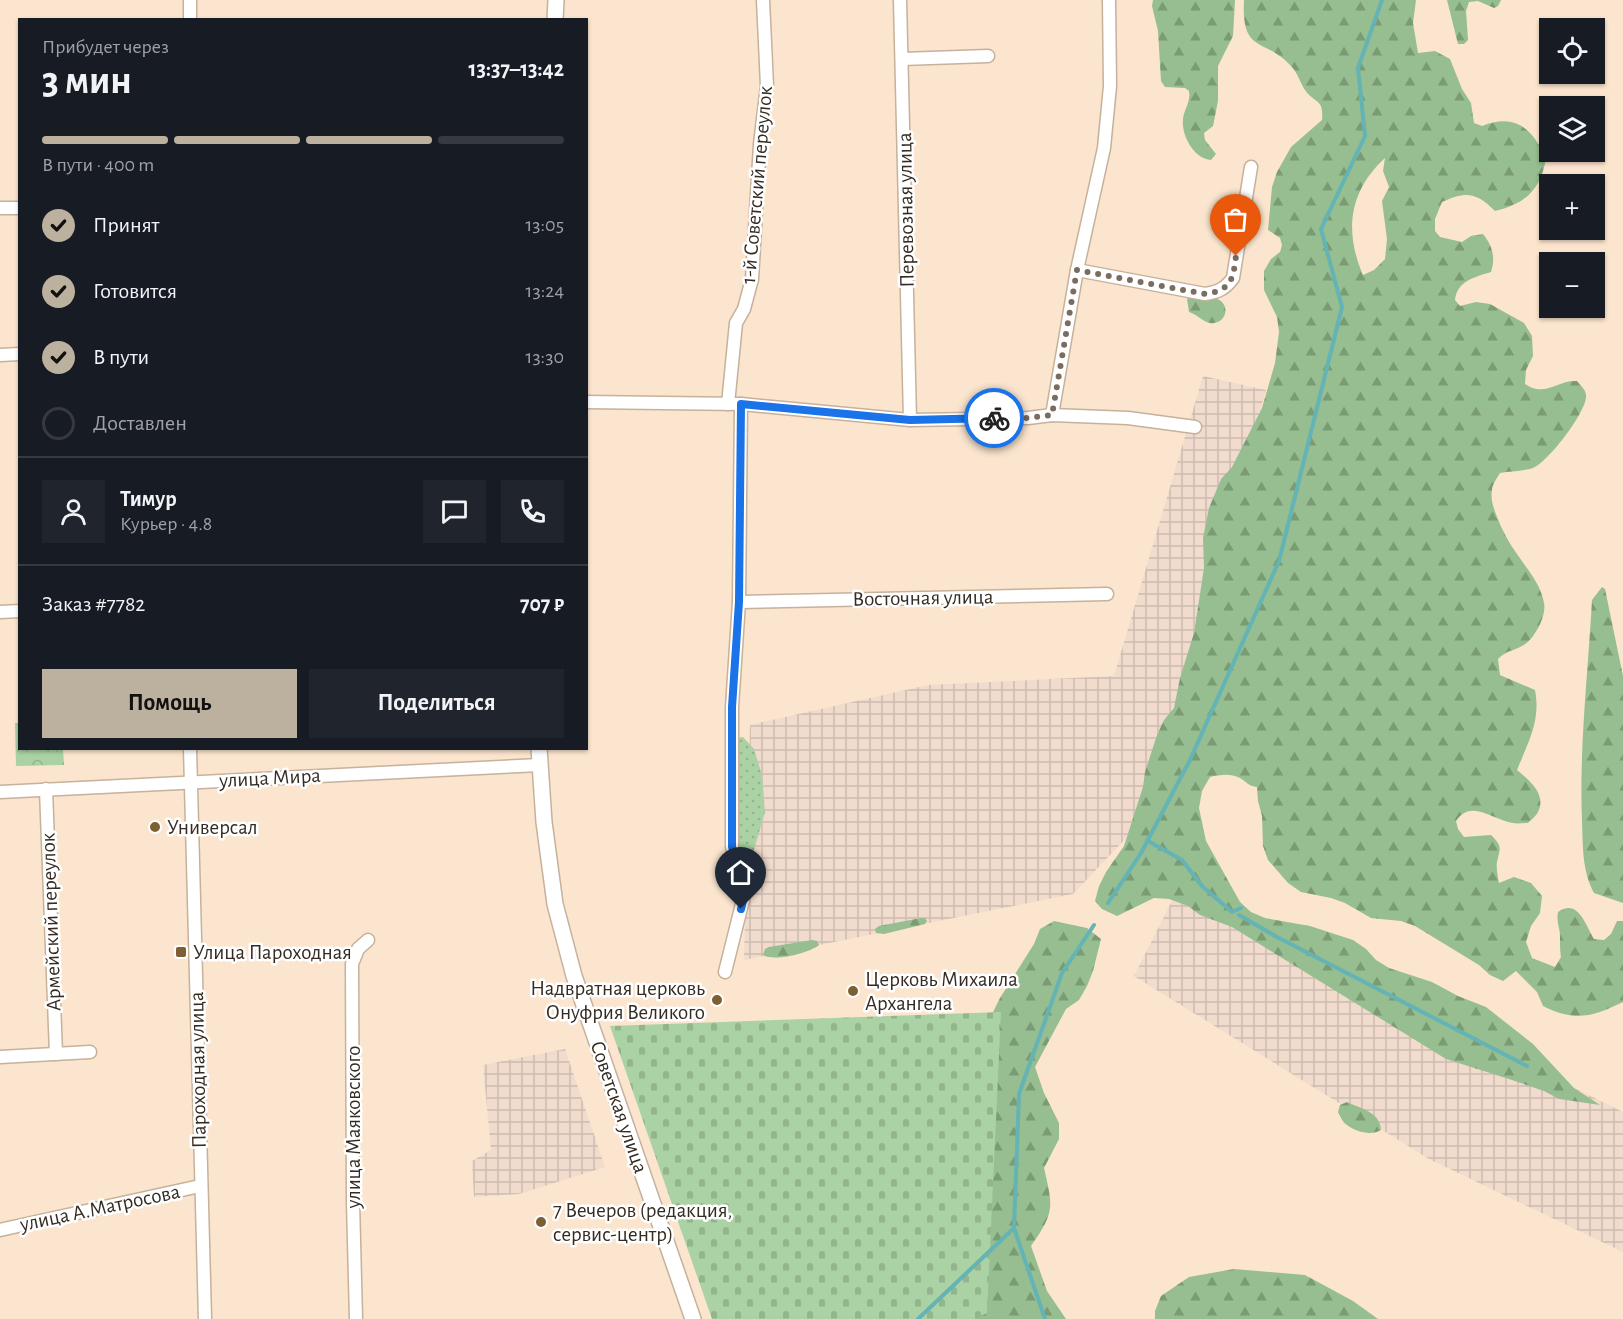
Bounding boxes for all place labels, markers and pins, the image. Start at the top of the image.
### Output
pin [1210,194,1261,256]
place label: Универсал [167,817,258,838]
marker: Универсал [148,820,162,834]
pin [715,847,766,909]
place label: Улица Пароходная [193,942,352,963]
marker: Улица Пароходная [174,945,188,959]
place label: Церковь Михаила Архангела [865,969,1018,1014]
place label: Надвратная церковь Онуфрия Великого [530,978,705,1023]
marker: Церковь Михаила Архангела [846,984,860,998]
marker: Надвратная церковь Онуфрия Великого [710,993,724,1007]
place label: 7 Вечеров (редакция, сервис-центр) [553,1200,732,1245]
marker: 7 Вечеров (редакция, сервис-центр) [534,1215,548,1229]

